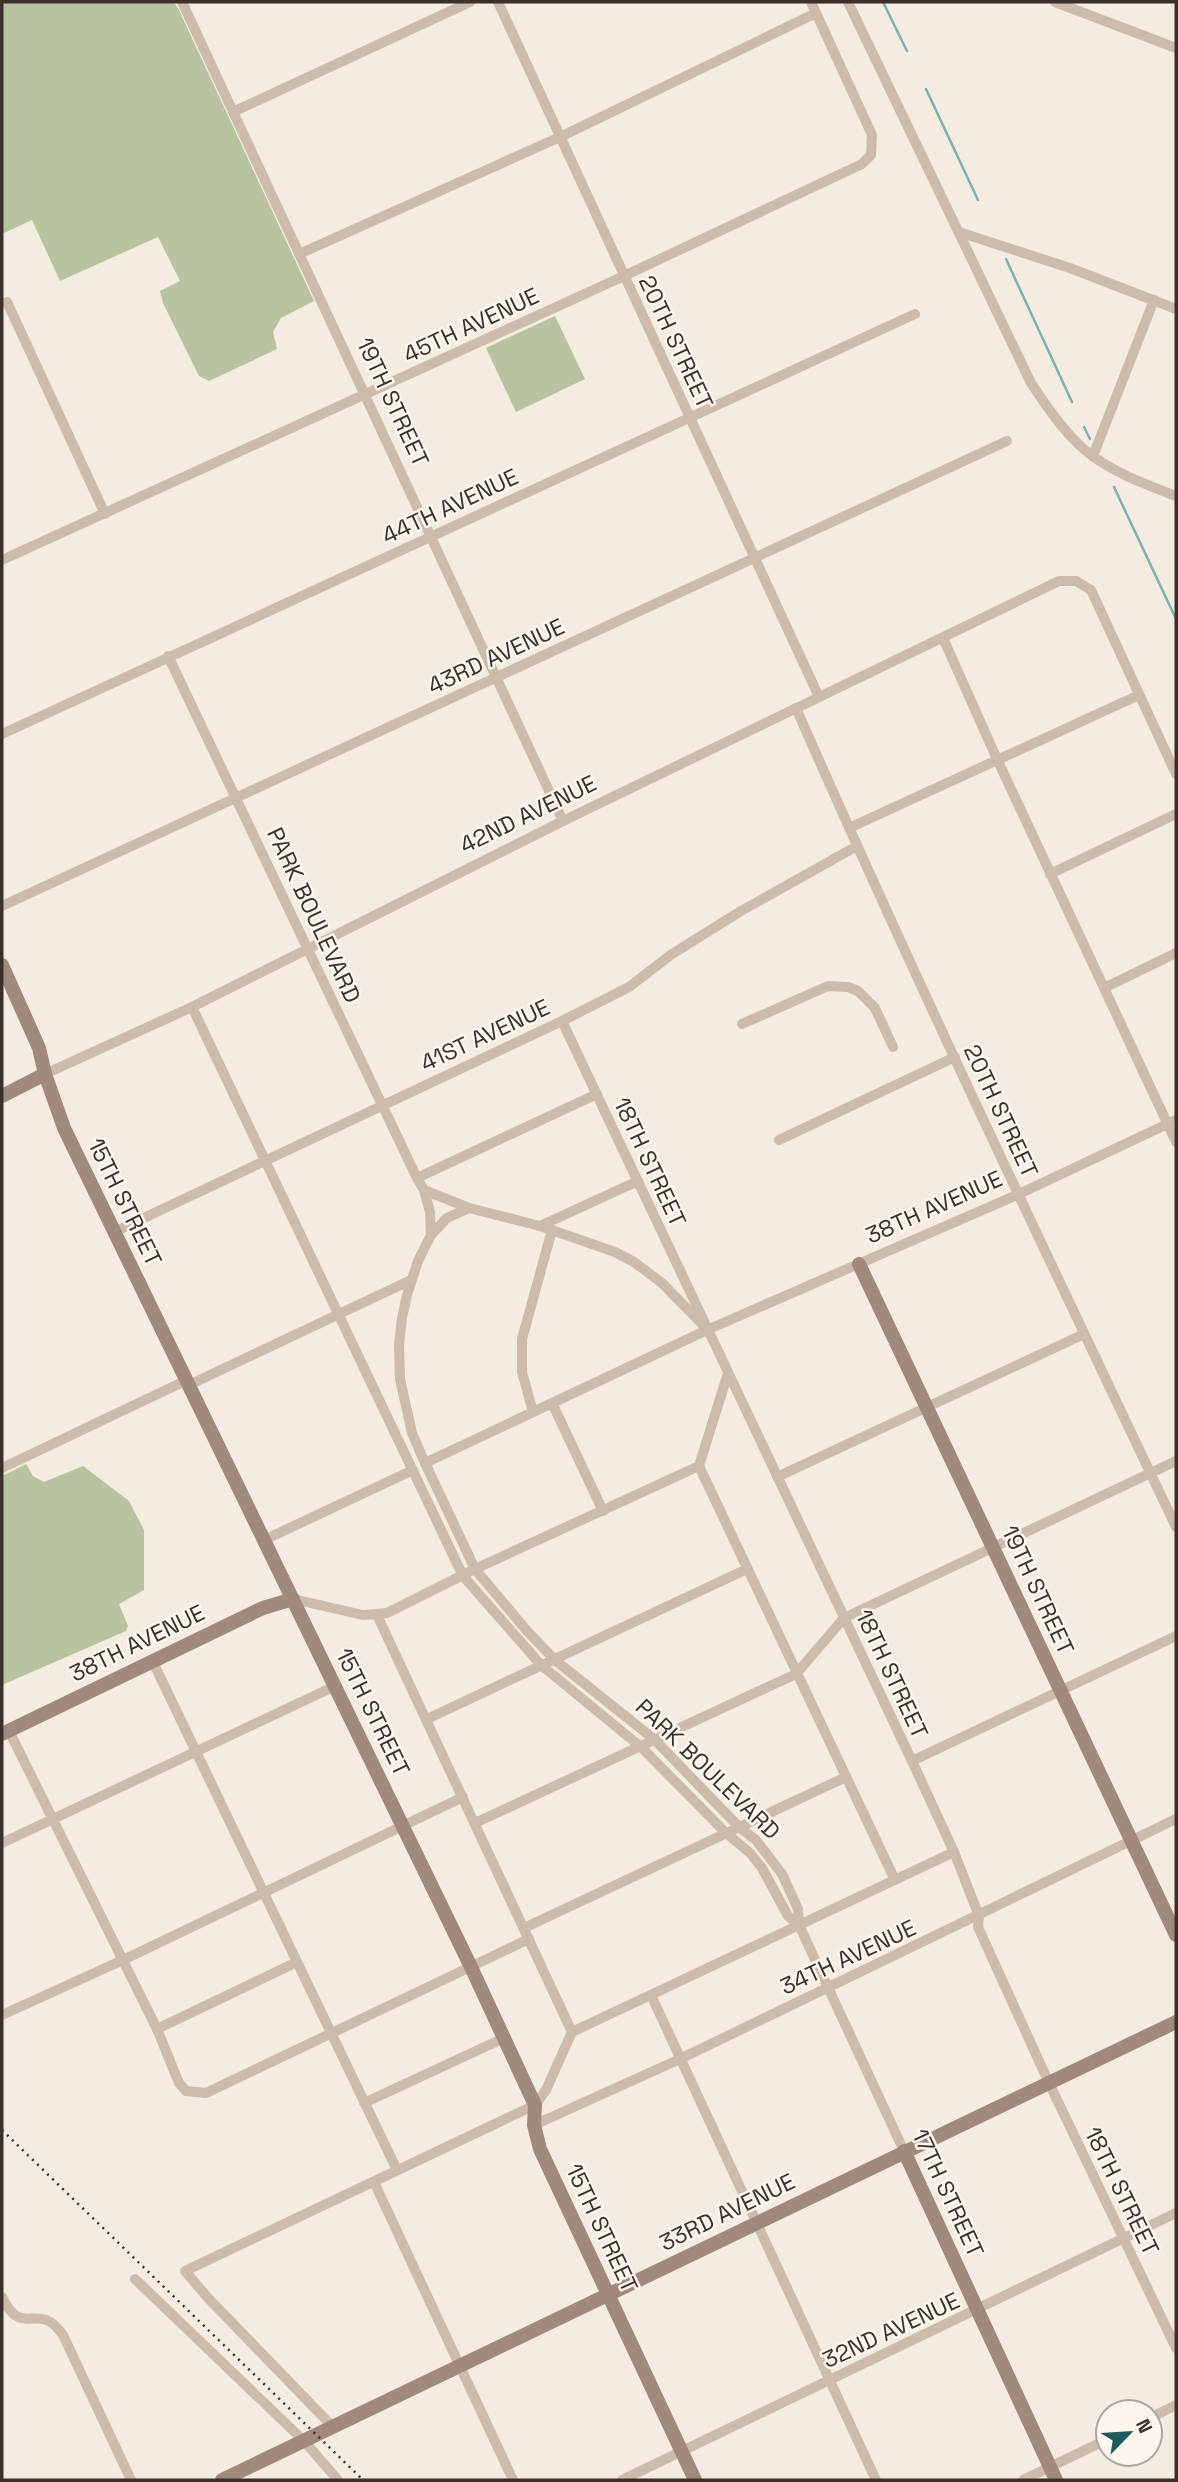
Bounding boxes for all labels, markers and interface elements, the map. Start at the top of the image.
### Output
street label: 20TH STREET [632,270,720,414]
street label: 45TH AVENUE [398,280,544,370]
street label: 19TH STREET [350,333,436,471]
street label: 44TH AVENUE [377,461,523,551]
street label: 43RD AVENUE [423,611,569,701]
street label: 42ND AVENUE [455,768,601,860]
street label: PARK BOULEVARD [260,822,368,1008]
street label: 41ST AVENUE [415,992,555,1078]
street label: 20TH STREET [957,1039,1045,1183]
street label: 18TH STREET [607,1093,693,1231]
street label: 15TH STREET [81,1133,169,1271]
street label: 38TH AVENUE [861,1164,1007,1250]
street label: 19TH STREET [995,1521,1081,1659]
street label: 38TH AVENUE [65,1597,209,1689]
street label: 18TH STREET [849,1605,935,1743]
street label: 15TH STREET [329,1643,417,1781]
street label: PARK BOULEVARD [629,1692,787,1846]
street label: 34TH AVENUE [775,1912,921,2002]
street label: 18TH STREET [1078,2122,1166,2260]
street label: 17TH STREET [905,2124,991,2262]
street label: 15TH STREET [559,2159,645,2297]
street label: 33RD AVENUE [654,2166,800,2258]
street label: 32ND AVENUE [818,2285,964,2375]
north arrow [1094,2398,1164,2468]
text: N [1130,2415,1158,2437]

